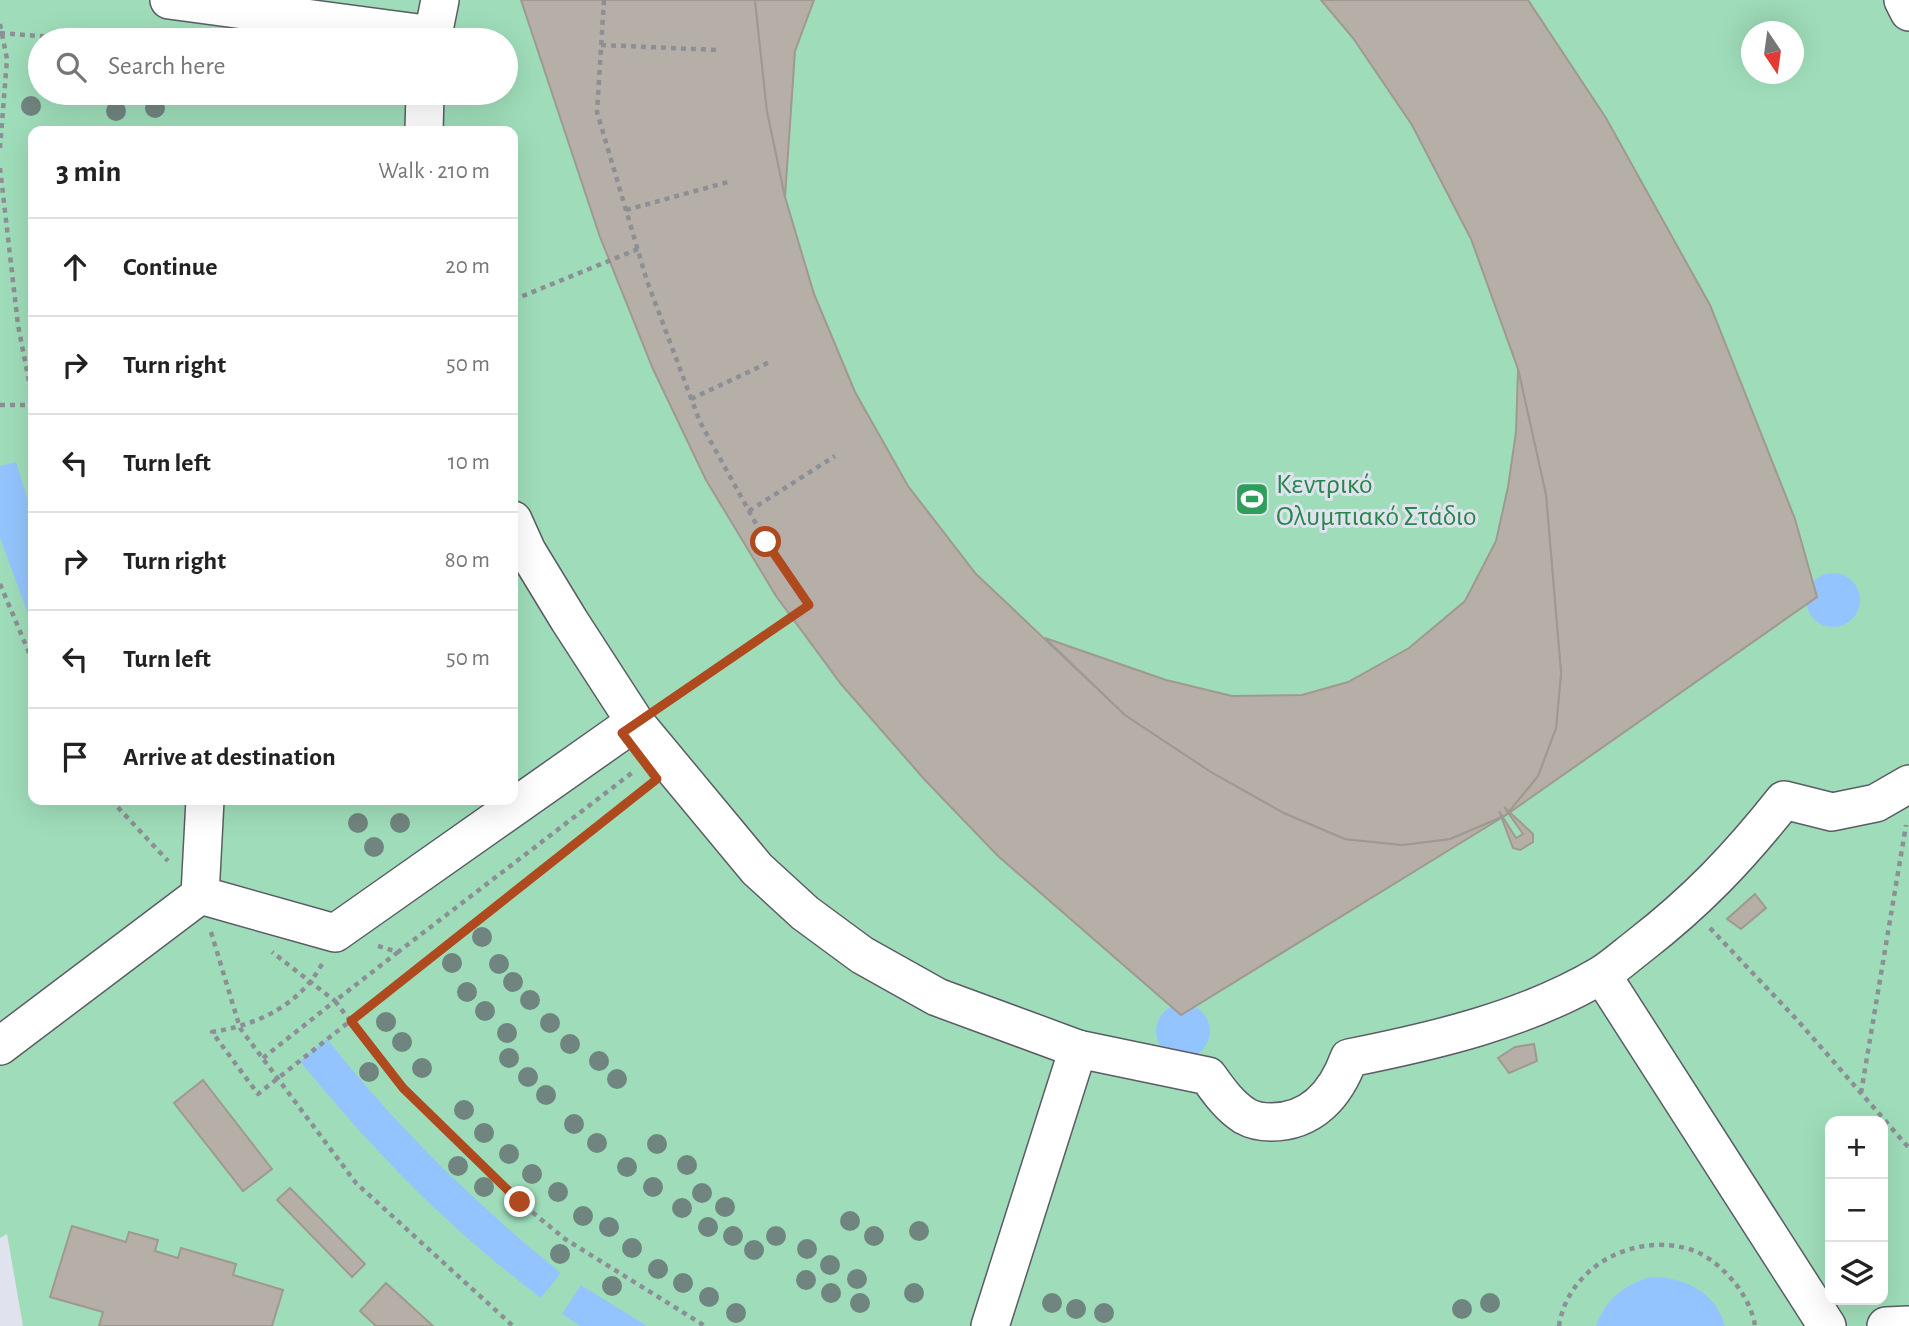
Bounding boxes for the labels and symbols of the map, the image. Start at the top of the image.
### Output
north arrow [1741,21,1804,84]
place label: Κεντρικό Ολυμπιακό Στάδιο [1276,471,1477,531]
sports icon: Κεντρικό Ολυμπιακό Στάδιο [1233,480,1271,518]
route start [750,526,781,557]
route end [504,1186,535,1217]

